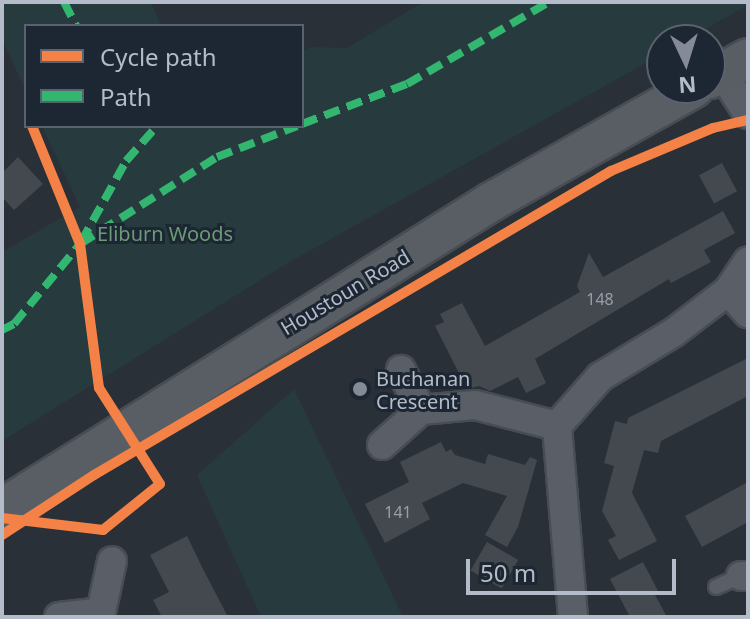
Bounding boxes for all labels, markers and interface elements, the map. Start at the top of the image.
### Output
legend [24,24,304,128]
north arrow [646,24,726,104]
text: Cycle path [100,40,217,73]
text: N [678,70,698,102]
text: Path [100,80,151,113]
park label: Eliburn Woods [97,221,233,245]
street label: Houstoun Road [276,244,414,340]
house number: 148 [586,289,614,309]
place label: Buchanan Crescent [376,366,470,413]
marker: Buchanan Crescent [351,380,369,398]
house number: 141 [384,502,412,522]
scale bar [470,543,680,593]
text: 50 m [480,556,536,589]

